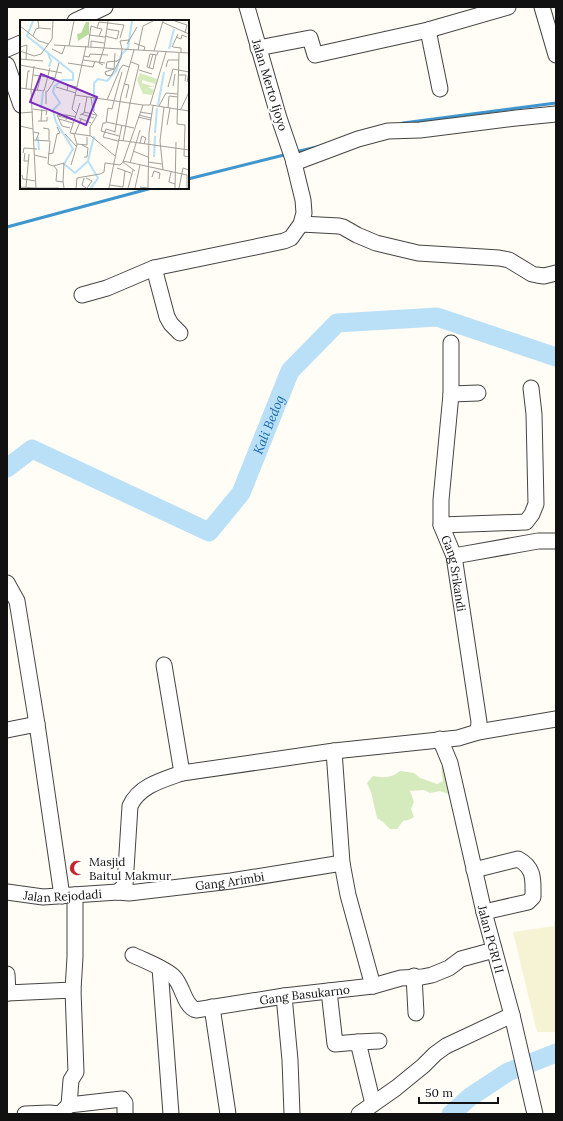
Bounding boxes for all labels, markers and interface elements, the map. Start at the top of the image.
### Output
inset map [20,20,189,189]
street label: Jalan Merto Ijoyo [249,36,291,133]
water label: Kali Bedog [249,393,288,457]
street label: Gang Srikandi [438,533,470,613]
place label: Masjid Baitul Makmur [89,854,172,883]
mosque icon: Masjid Baitul Makmur [68,859,86,877]
street label: Gang Arimbi [194,868,265,893]
street label: Jalan Rejodadi [22,886,102,904]
street label: Jalan PGRI II [475,903,508,975]
street label: Gang Basukarno [258,981,351,1007]
scale bar [419,1079,498,1105]
text: 50 m [425,1085,453,1100]

